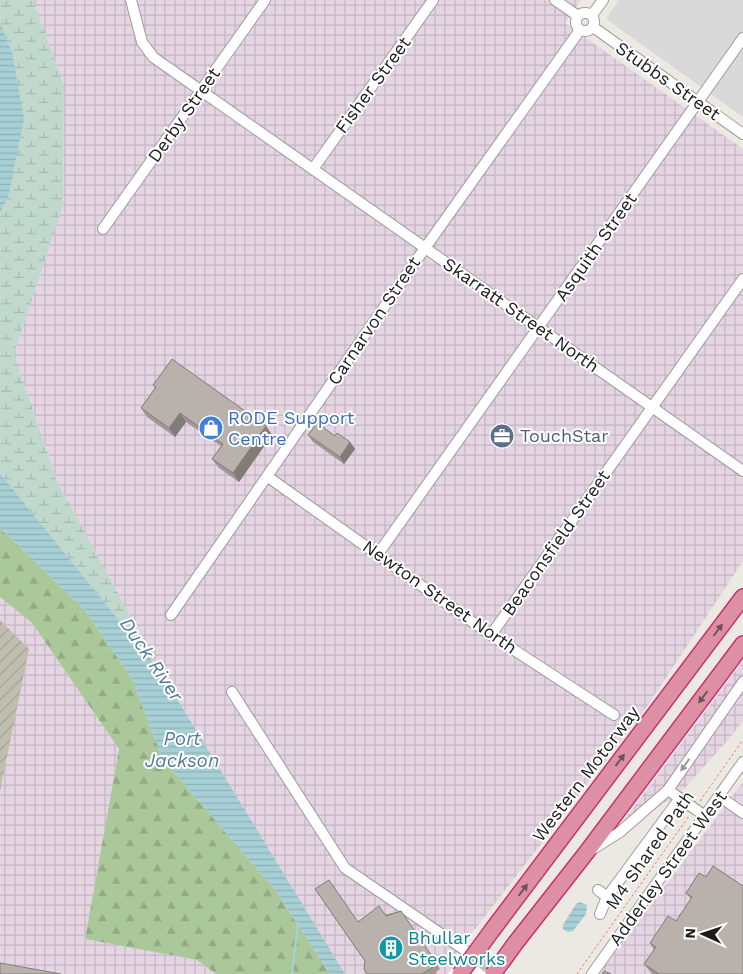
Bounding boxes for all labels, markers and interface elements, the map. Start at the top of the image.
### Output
street label: Fisher Street [331,32,415,137]
street label: Stubbs Street [612,37,725,125]
street label: Derby Street [143,63,224,166]
street label: Asquith Street [550,188,641,305]
street label: Carnarvon Street [323,252,425,389]
street label: Skarratt Street North [439,253,603,376]
place label: RODE Support Centre [228,407,355,449]
shop icon: RODE Support Centre [198,415,224,441]
office icon: TouchStar [489,423,515,449]
place label: TouchStar [520,425,609,446]
street label: Beaconsfield Street [497,465,614,620]
street label: Newton Street North [359,535,522,658]
water label: Duck River [115,613,188,706]
one-way arrow [713,623,723,637]
one-way arrow [698,690,709,703]
street label: Western Motorway [528,701,644,846]
water label: Port Jackson [145,727,219,772]
one-way arrow [615,754,626,767]
one-way arrow [680,758,690,772]
street label: M4 Shared Path [601,786,698,913]
street label: Adderley Street West [604,786,731,949]
one-way arrow [517,884,528,897]
north arrow [678,909,728,959]
place label: Bhullar Steelworks [408,927,505,969]
text: N [682,928,698,939]
building icon: Bhullar Steelworks [378,935,404,961]

